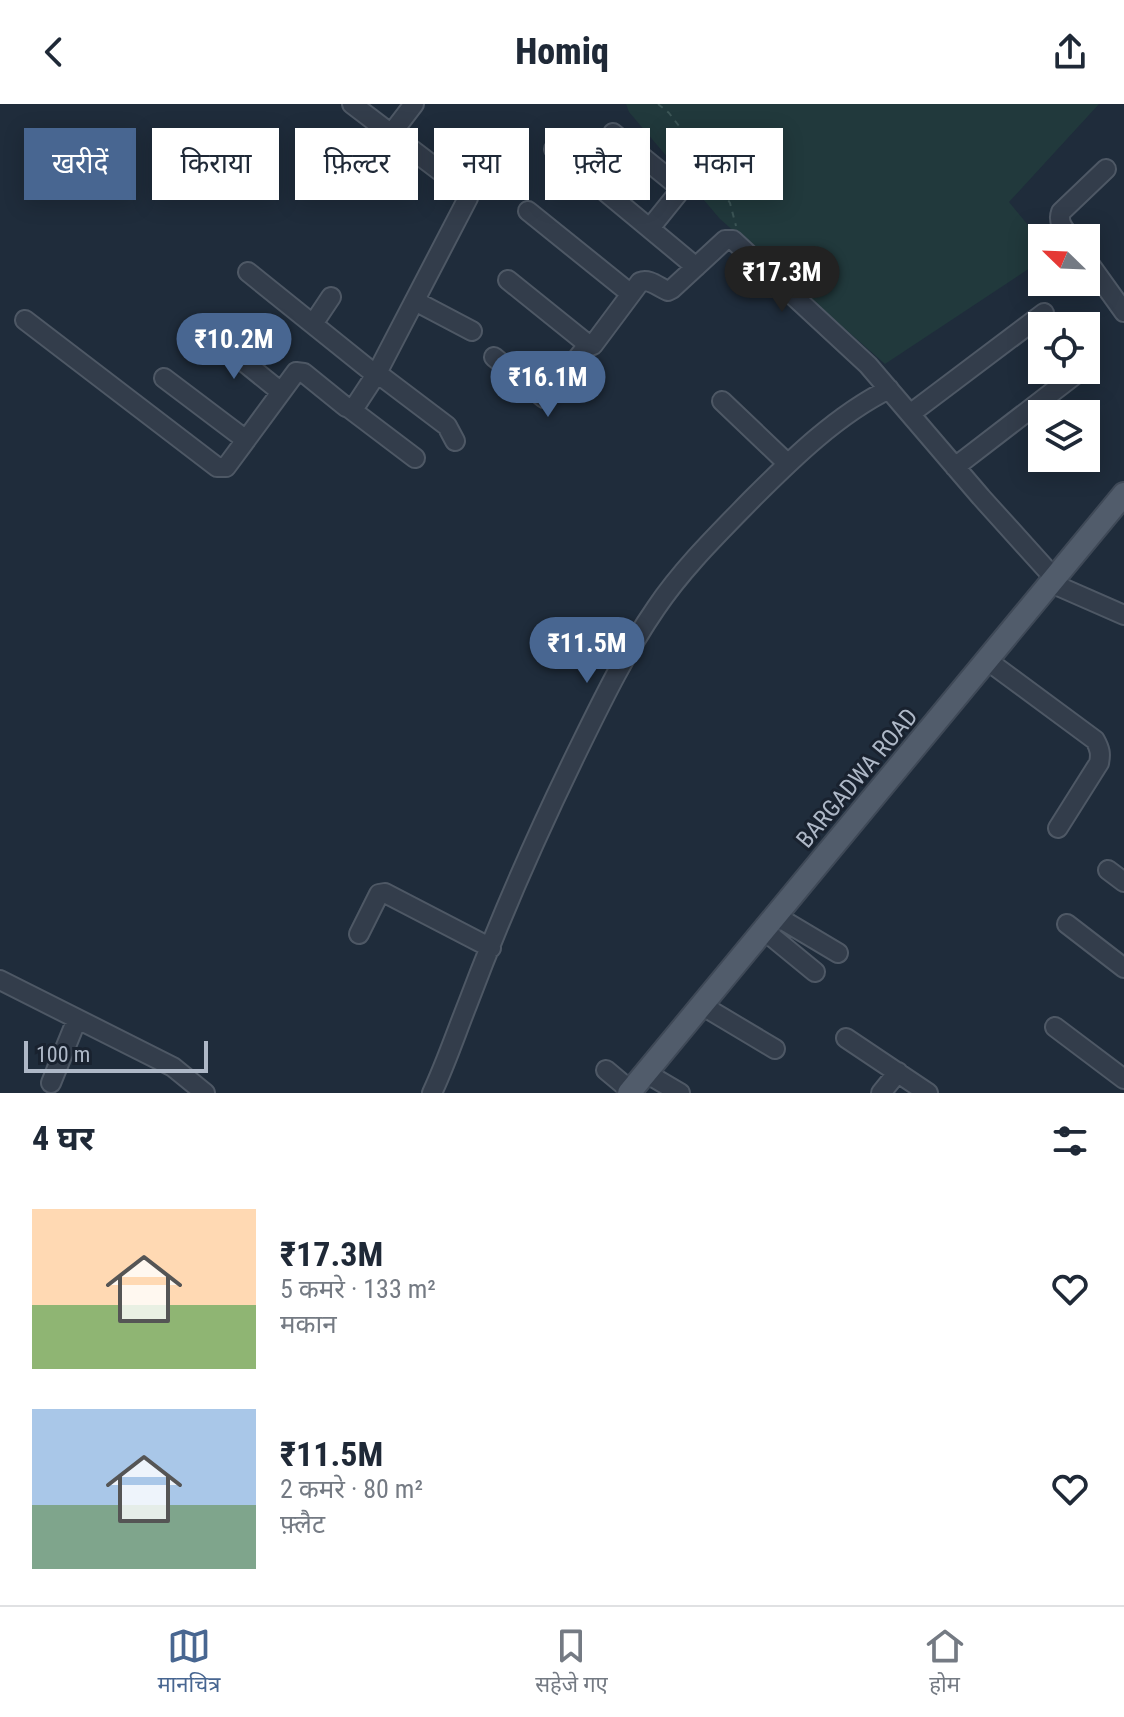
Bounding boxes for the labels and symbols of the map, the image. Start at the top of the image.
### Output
north arrow [1028,224,1100,296]
pin: ₹17.3M [717,246,847,314]
pin: ₹10.2M [169,313,299,381]
pin: ₹16.1M [483,351,613,419]
pin: ₹11.5M [522,617,652,685]
street label: BARGADWA ROAD [791,703,923,853]
scale bar [24,1037,208,1073]

